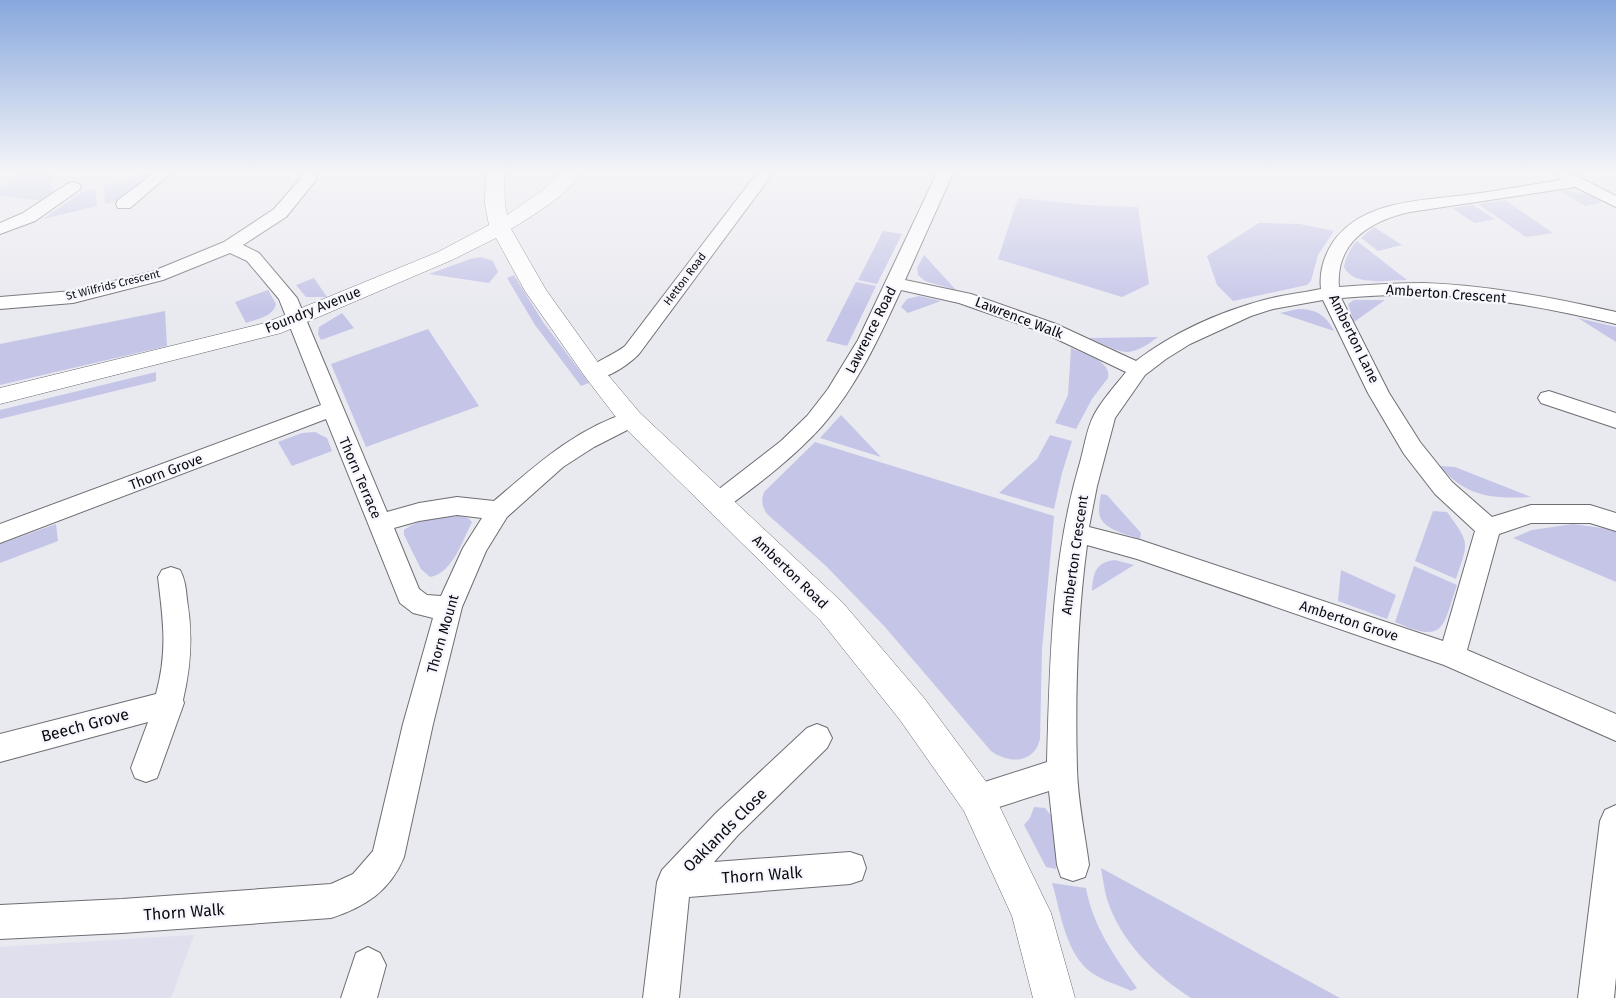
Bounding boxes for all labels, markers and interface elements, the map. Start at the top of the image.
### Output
street label: Hetton Road [661,250,709,308]
street label: St Wilfrids Crescent [65,267,161,303]
street label: Amberton Crescent [1385,281,1508,307]
street label: Foundry Avenue [263,283,363,337]
street label: Lawrence Road [842,284,900,376]
street label: Amberton Lane [1325,292,1383,386]
street label: Lawrence Walk [973,293,1066,343]
street label: Thorn Terrace [335,435,385,521]
street label: Thorn Grove [127,450,205,494]
street label: Amberton Crescent [1058,493,1092,616]
street label: Amberton Road [749,532,831,612]
street label: Thorn Mount [424,592,463,675]
street label: Amberton Grove [1298,597,1400,645]
street label: Beech Grove [39,704,131,746]
street label: Oaklands Close [679,784,771,876]
street label: Thorn Walk [721,863,804,887]
street label: Thorn Walk [143,900,226,924]

